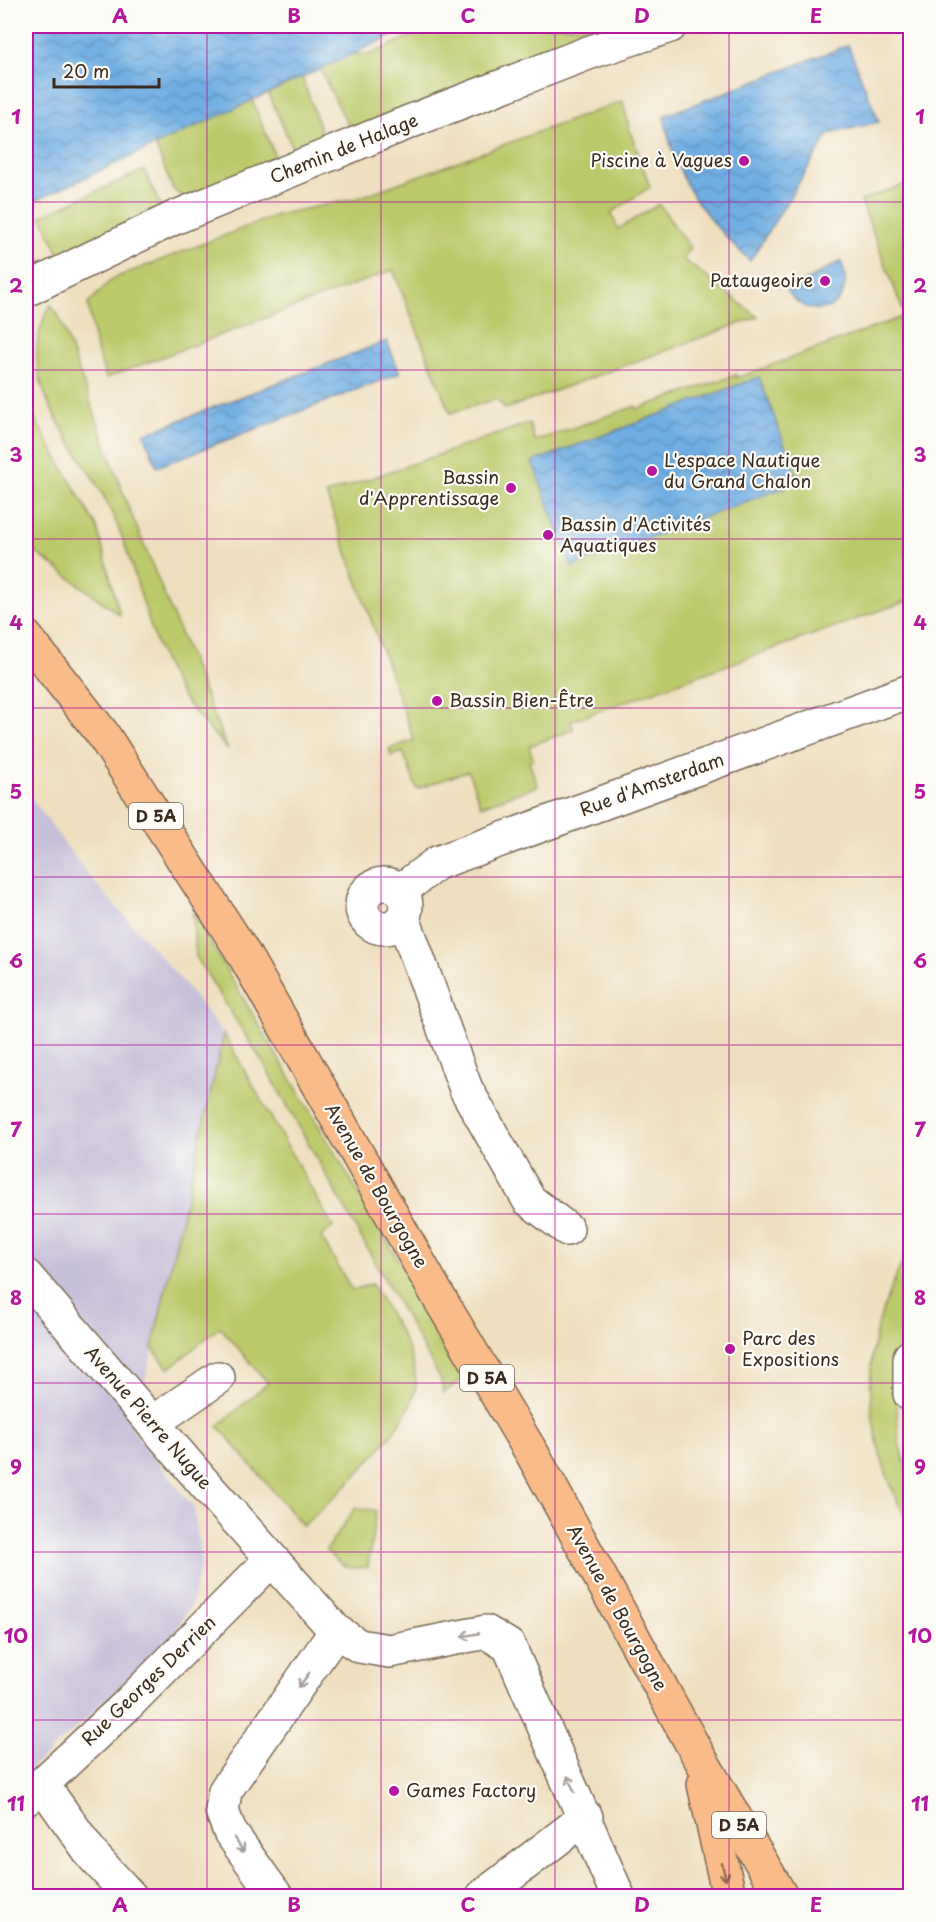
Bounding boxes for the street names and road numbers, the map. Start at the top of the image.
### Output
street label: Chemin de Halage [265,106,422,190]
street label: Rue d'Amsterdam [576,745,727,822]
road number: D 5A [129,803,183,829]
street label: Avenue de Bourgogne [319,1098,436,1273]
street label: Avenue Pierre Nugue [79,1339,219,1495]
road number: D 5A [460,1365,514,1391]
street label: Avenue de Bourgogne [561,1519,675,1695]
street label: Rue Georges Derrien [75,1609,221,1751]
road number: D 5A [712,1812,766,1838]

